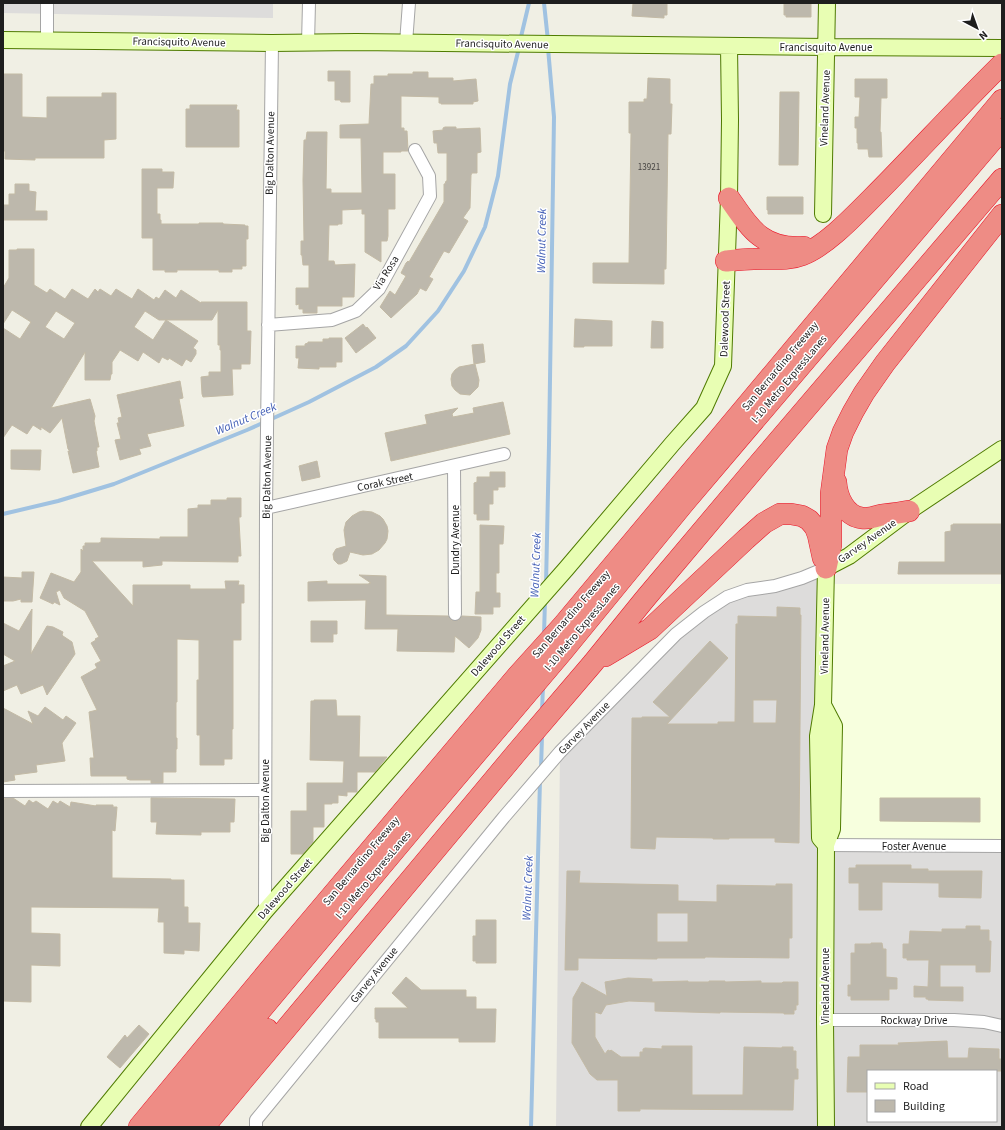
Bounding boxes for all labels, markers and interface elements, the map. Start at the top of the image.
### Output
north arrow [957,8,997,48]
text: N [976,27,991,43]
street label: Francisquito Avenue [132,34,226,50]
street label: Francisquito Avenue [455,36,549,52]
street label: Francisquito Avenue [779,40,873,55]
street label: Vineland Avenue [816,69,834,146]
street label: Big Dalton Avenue [262,110,278,195]
house number: 13921 [638,161,660,174]
water label: Walnut Creek [533,208,551,274]
street label: Via Rosa [369,253,403,293]
street label: Dalewood Street [716,280,734,357]
street label: San Bernardino Freeway [738,318,822,414]
street label: I-10 Metro ExpressLanes [748,332,830,426]
water label: Walnut Creek [213,398,280,440]
street label: Big Dalton Avenue [259,434,275,519]
street label: Corak Street [356,469,414,495]
street label: Dundry Avenue [448,504,463,575]
street label: Garvey Avenue [835,515,900,567]
water label: Walnut Creek [526,532,546,598]
street label: San Bernardino Freeway [529,567,613,661]
street label: I-10 Metro ExpressLanes [541,580,623,674]
street label: Vineland Avenue [817,597,833,674]
street label: Dalewood Street [467,612,529,680]
street label: Garvey Avenue [555,698,613,758]
street label: Big Dalton Avenue [258,759,273,843]
street label: San Bernardino Freeway [319,813,403,909]
street label: I-10 Metro ExpressLanes [332,828,414,922]
street label: Foster Avenue [882,839,947,854]
street label: Dalewood Street [254,855,316,923]
water label: Walnut Creek [518,855,538,921]
street label: Garvey Avenue [347,943,402,1006]
street label: Vineland Avenue [818,947,833,1024]
street label: Rockway Drive [880,1013,948,1028]
legend [867,1070,997,1122]
text: Road [903,1078,929,1095]
text: Building [903,1098,945,1115]

